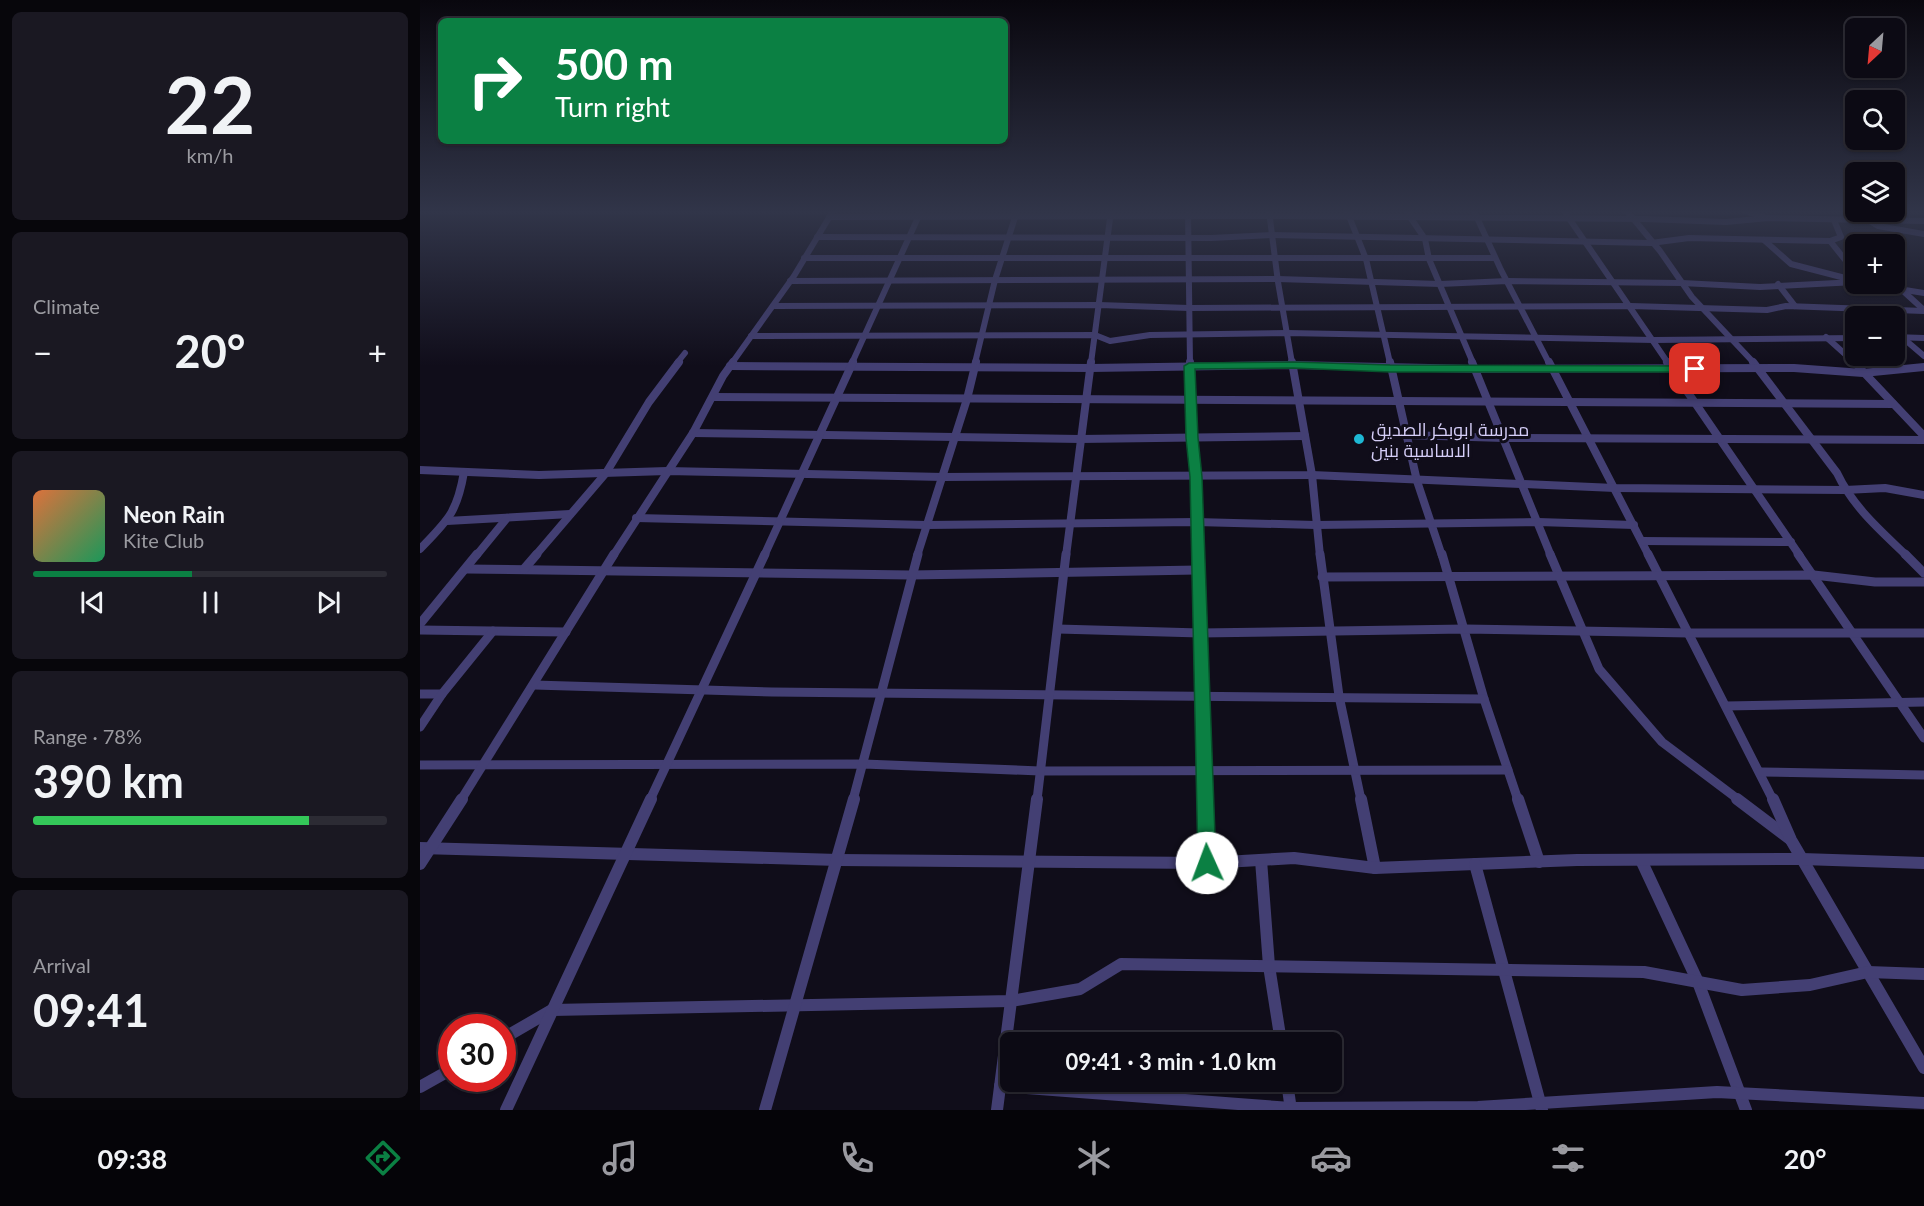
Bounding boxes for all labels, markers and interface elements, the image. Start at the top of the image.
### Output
north arrow [1845,18,1905,78]
map controls [1845,18,1905,366]
text: 500 m [555,39,673,89]
icon: right [456,42,534,120]
text: 22 [165,57,255,151]
text: Turn right [555,90,670,123]
button: search [1845,90,1905,150]
text: km/h [187,143,233,167]
button: layers [1845,162,1905,222]
button: + [1845,234,1905,294]
text: Climate [33,294,100,318]
button: − [1845,306,1905,366]
text: 20° [175,324,245,378]
text: − [33,332,52,372]
text: + [368,332,387,372]
pin [1669,343,1720,394]
icon: arrive [1678,352,1711,385]
place label: مدرسة ابوبكر الصديق الاساسية بنين [1371,418,1529,462]
marker: مدرسة ابوبكر الصديق الاساسية بنين [1352,432,1366,446]
text: Neon Rain [123,501,225,528]
text: Kite Club [123,528,204,552]
icon: previous [76,586,109,619]
icon: pause [194,586,227,619]
icon: next [312,586,345,619]
text: Range · 78% [33,724,142,748]
text: 390 km [33,754,184,808]
position arrow [1175,831,1239,895]
text: Arrival [33,953,91,977]
text: 09:41 [33,983,149,1037]
speed limit sign: 30 [438,1014,516,1092]
text: 09:41 · 3 min · 1.0 km [1066,1048,1276,1075]
icon: directions [362,1137,404,1179]
icon: music [599,1137,641,1179]
icon: phone [836,1137,878,1179]
icon: climate [1073,1137,1115,1179]
icon: car [1310,1137,1352,1179]
icon: filters [1547,1137,1589,1179]
text: 09:38 [97,1142,167,1175]
text: 20° [1784,1142,1826,1175]

